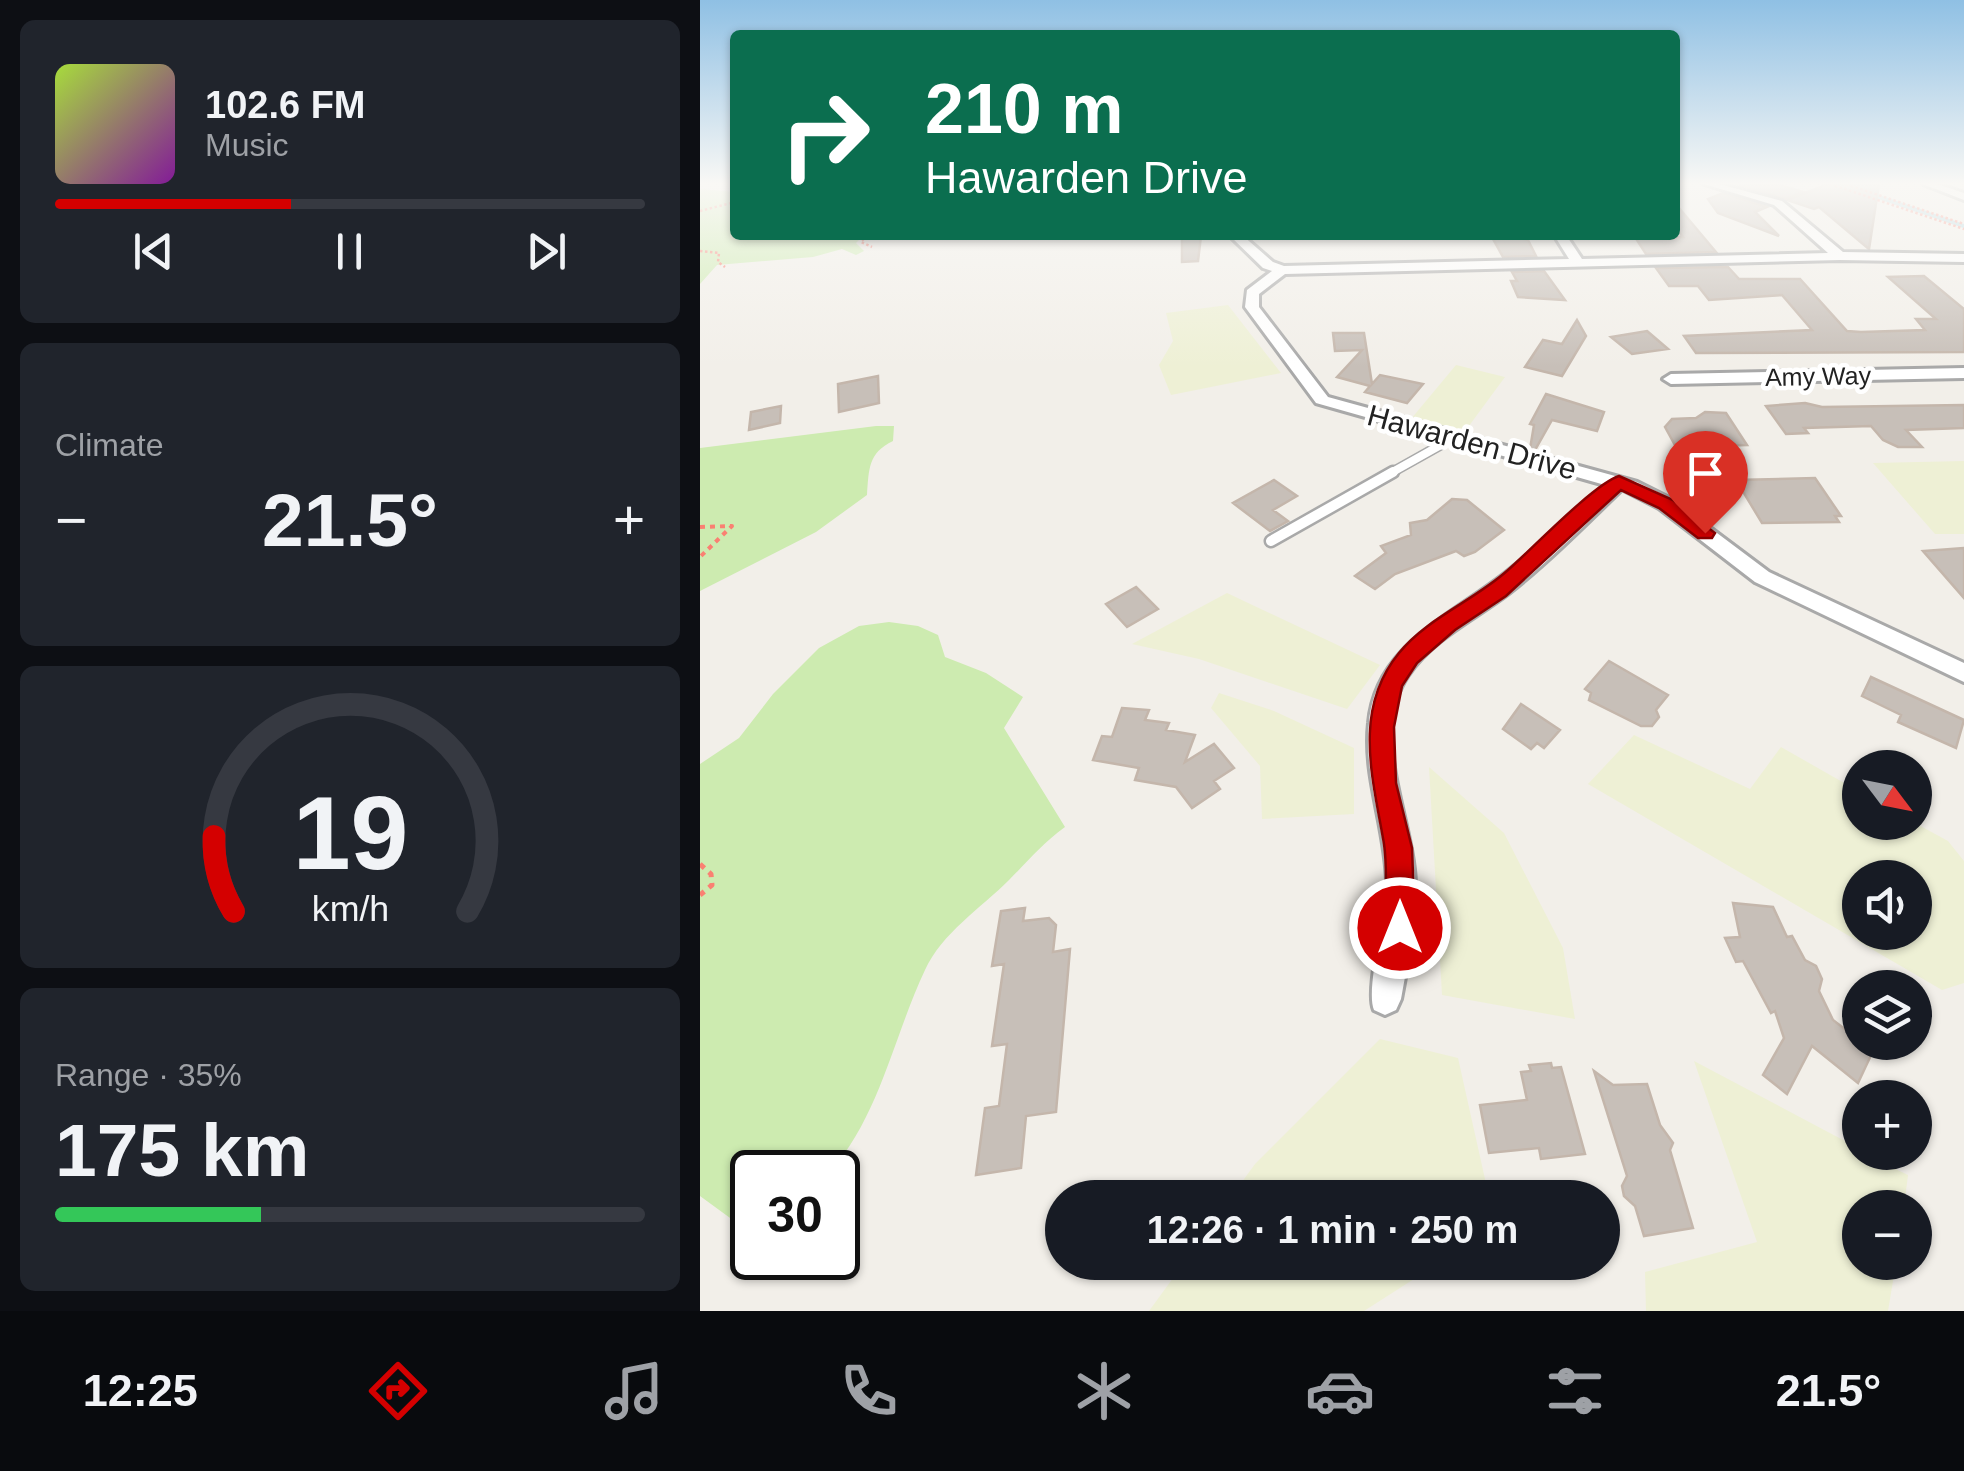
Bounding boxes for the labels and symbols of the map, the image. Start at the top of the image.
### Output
street label: Amy Way [1765,361,1872,391]
street label: Hawarden Drive [1364,398,1580,486]
pin [1663,431,1748,534]
north arrow [1842,750,1932,840]
position arrow [1348,876,1452,980]
speed limit sign: 30 [730,1150,860,1280]

